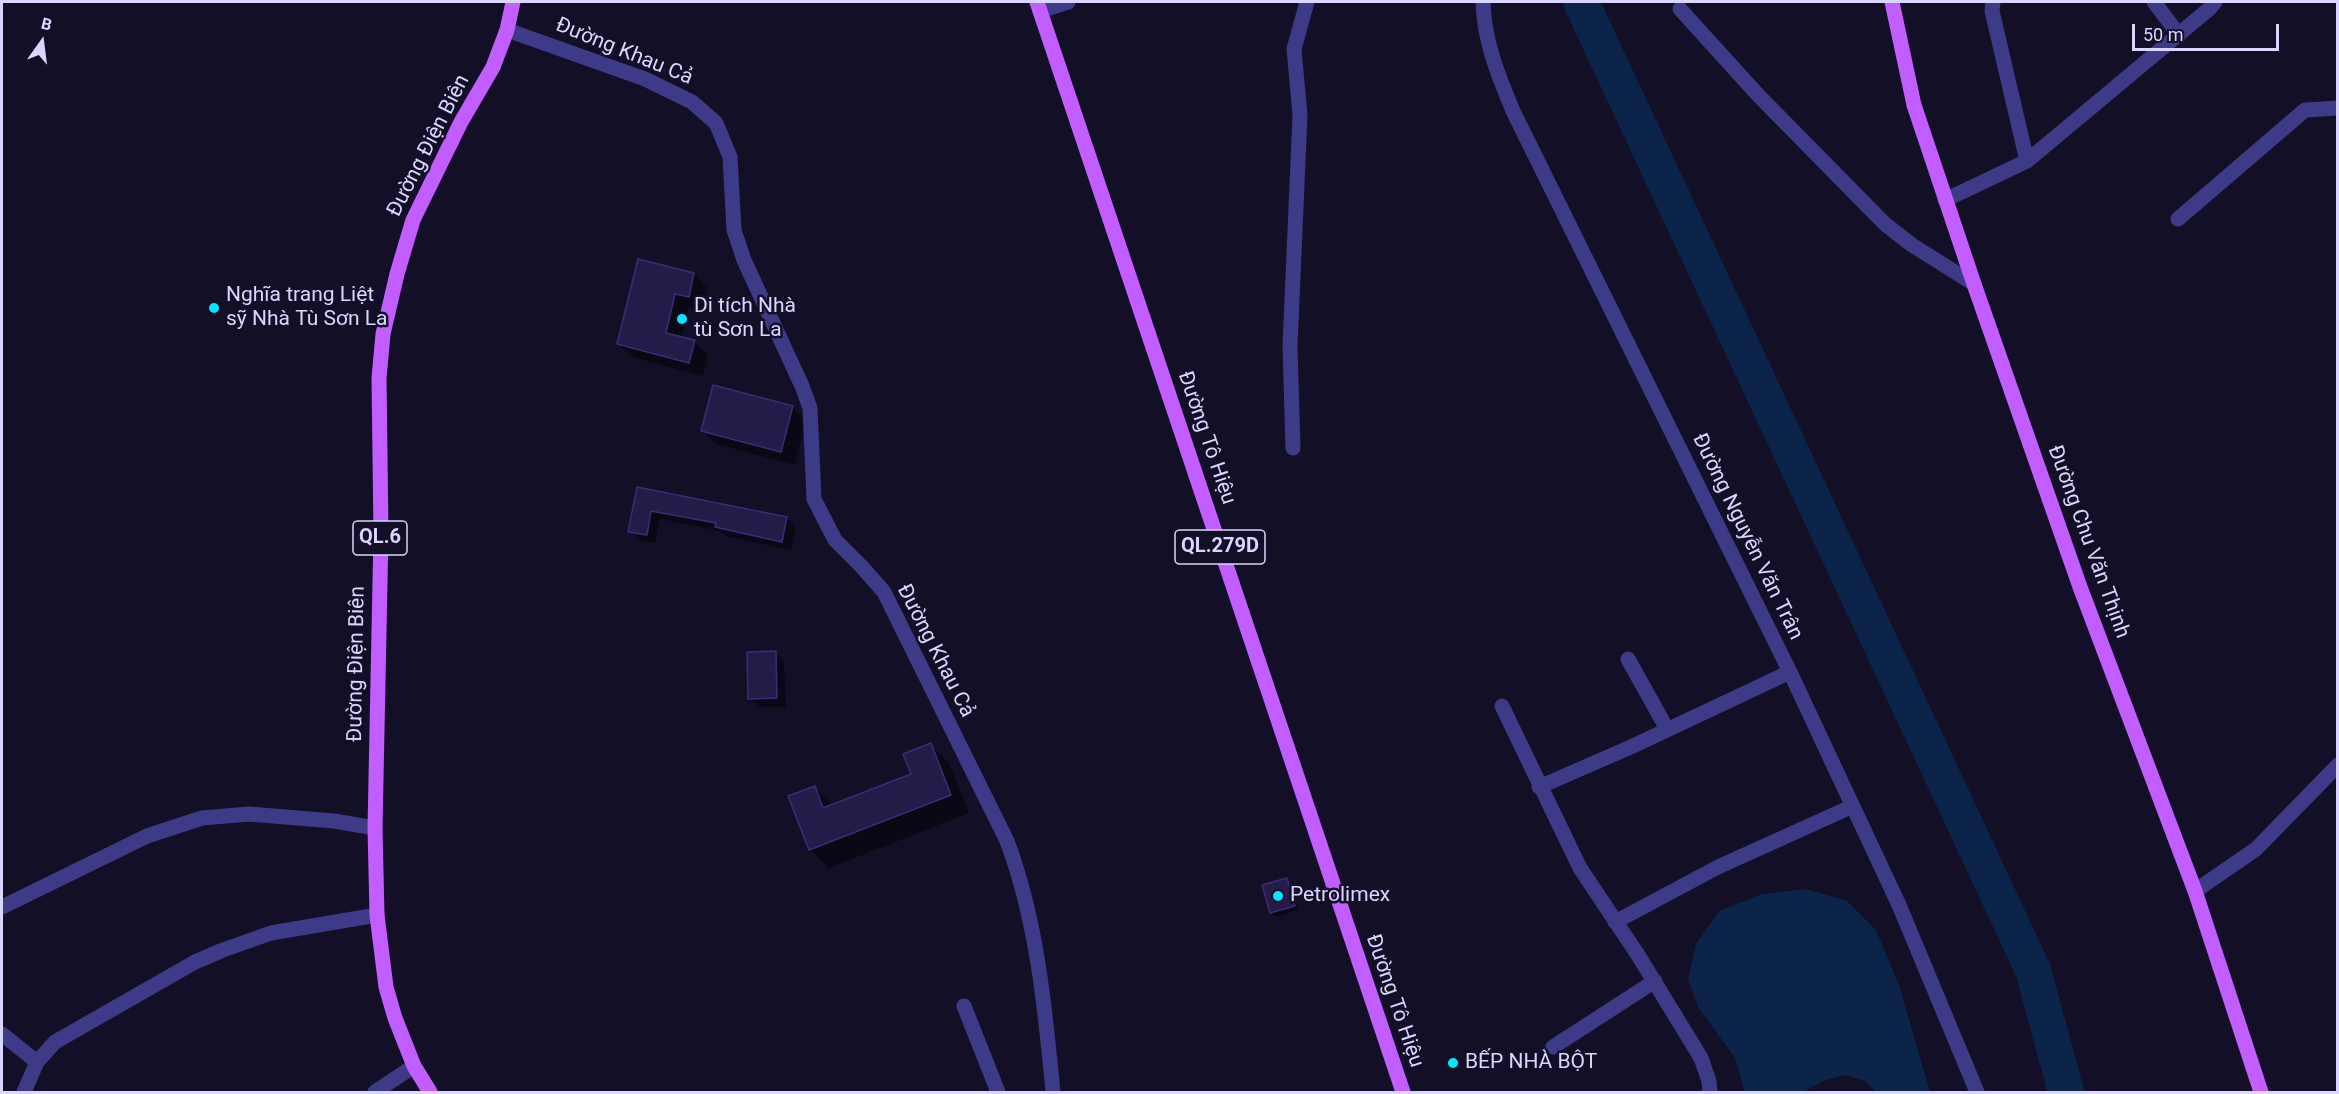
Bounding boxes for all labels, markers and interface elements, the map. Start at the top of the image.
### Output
north arrow [12,12,72,72]
scale bar [2135,12,2282,50]
street label: Đường Khau Cả [552,13,696,91]
text: B [39,14,54,35]
text: 50 m [2143,24,2183,45]
street label: Đường Điện Biên [382,71,476,221]
place label: Nghĩa trang Liệt sỹ Nhà Tù Sơn La [226,283,388,333]
place label: Di tích Nhà tù Sơn La [694,294,796,344]
marker: Nghĩa trang Liệt sỹ Nhà Tù Sơn La [207,301,221,315]
marker: Di tích Nhà tù Sơn La [675,312,689,326]
street label: Đường Tô Hiệu [1171,368,1241,508]
street label: Đường Nguyễn Văn Trân [1686,430,1808,644]
street label: Đường Chu Văn Thịnh [2041,442,2135,642]
road number: QL.6 [353,521,407,555]
road number: QL.279D [1175,530,1265,564]
street label: Đường Khau Cả [891,580,979,722]
street label: Đường Điện Biên [343,586,371,742]
place label: Petrolimex [1290,883,1390,909]
marker: Petrolimex [1271,889,1285,903]
street label: Đường Tô Hiệu [1359,931,1429,1071]
place label: BẾP NHÀ BỘT [1465,1050,1597,1076]
marker: BẾP NHÀ BỘT [1446,1056,1460,1070]

